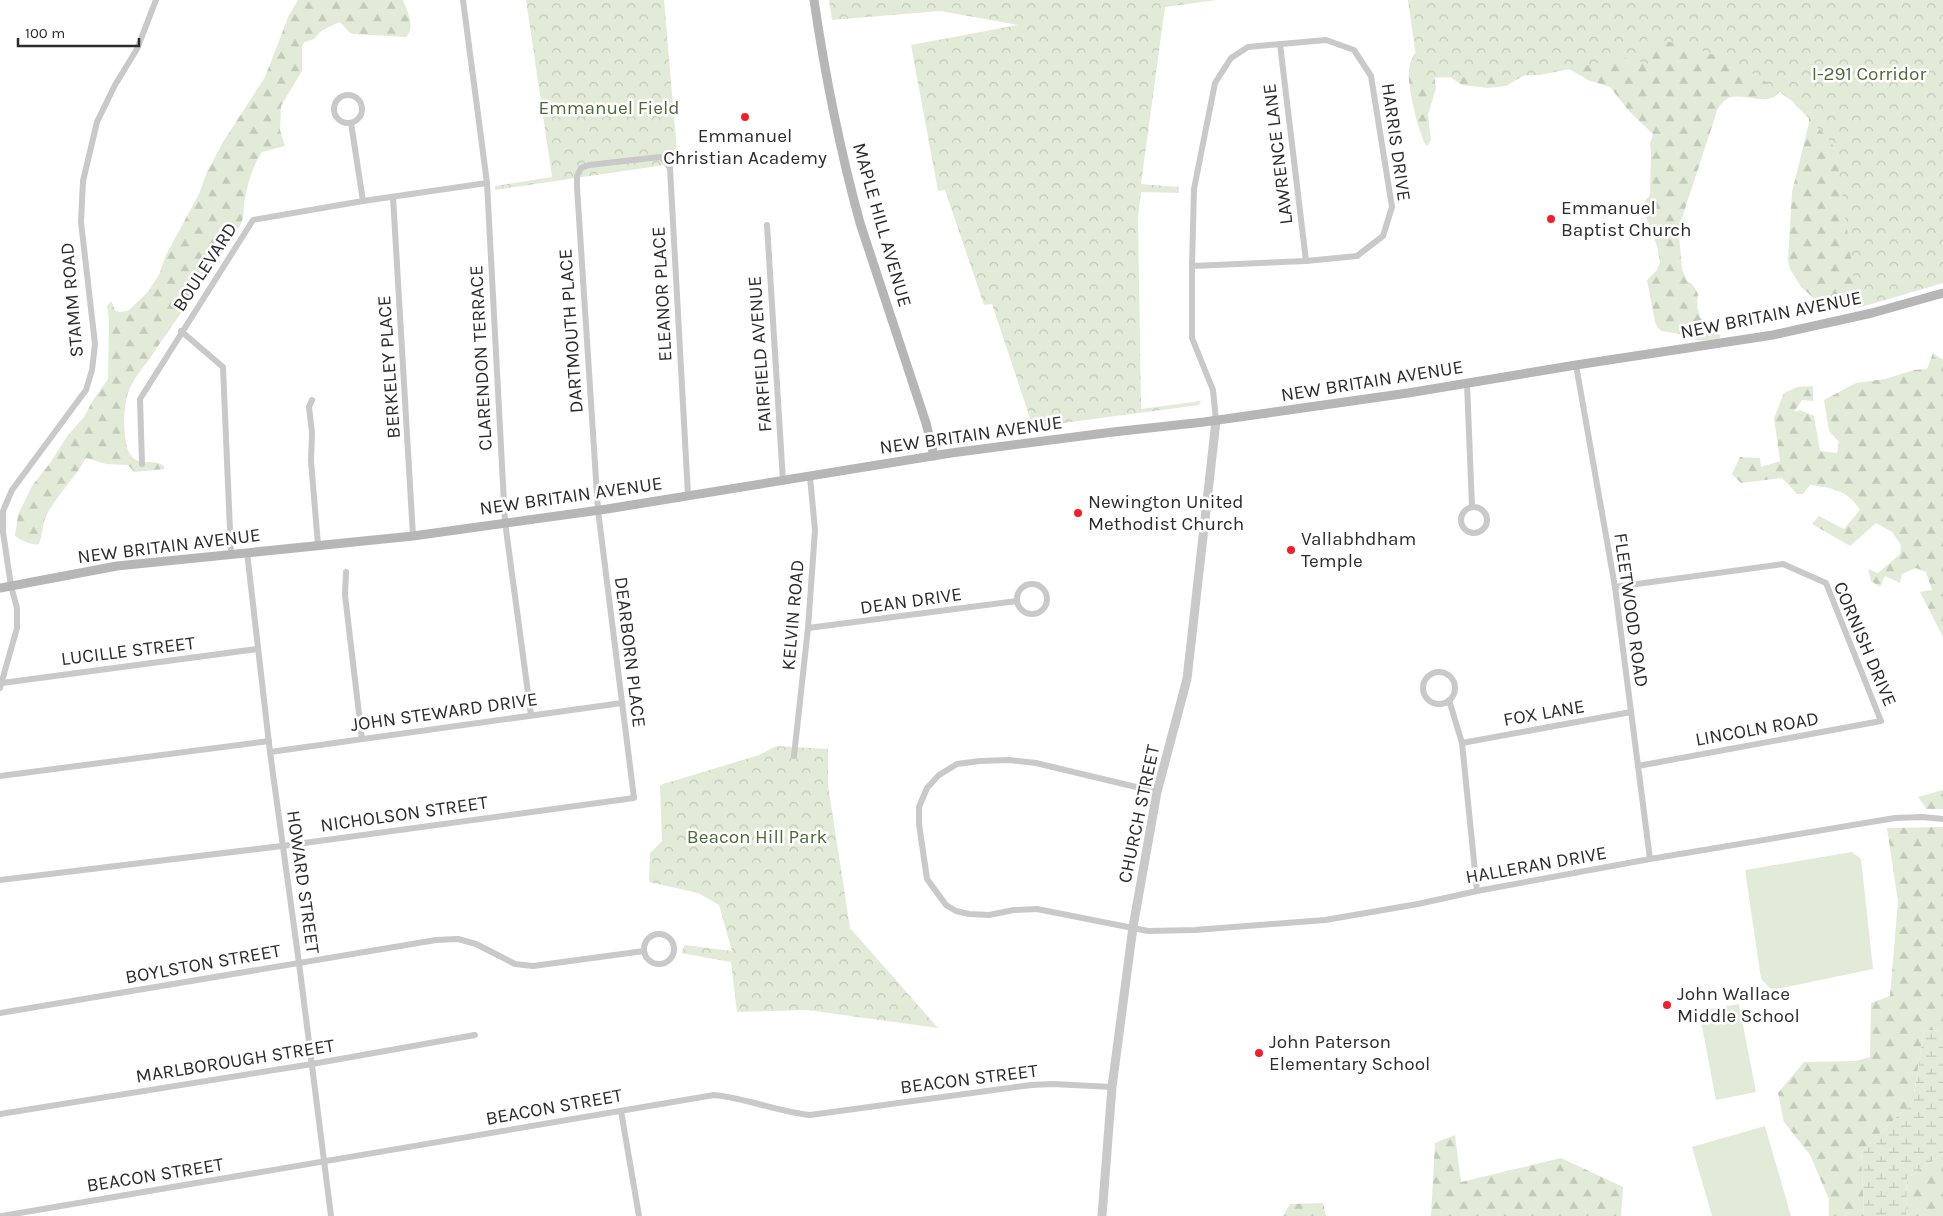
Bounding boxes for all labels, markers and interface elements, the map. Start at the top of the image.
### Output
scale bar [18,15,139,47]
text: 100 m [25,24,65,42]
park label: I-291 Corridor [1812,63,1926,85]
street label: LAWRENCE LANE [1258,82,1298,226]
street label: HARRIS DRIVE [1377,82,1415,202]
park label: Emmanuel Field [538,97,680,119]
marker: Emmanuel Christian Academy [739,111,751,123]
place label: Emmanuel Christian Academy [663,125,827,169]
street label: MAPLE HILL AVENUE [848,140,916,310]
place label: Emmanuel Baptist Church [1561,197,1692,241]
marker: Emmanuel Baptist Church [1545,213,1557,225]
street label: BOULEVARD [168,219,242,315]
street label: ELEANOR PLACE [647,226,677,362]
street label: STAMM ROAD [56,242,88,358]
street label: DARTMOUTH PLACE [554,248,588,414]
street label: CLARENDON TERRACE [465,265,497,451]
street label: FAIRFIELD AVENUE [744,275,776,433]
street label: NEW BRITAIN AVENUE [1678,287,1864,343]
street label: BERKELEY PLACE [373,295,405,439]
street label: NEW BRITAIN AVENUE [1279,356,1465,406]
street label: NEW BRITAIN AVENUE [878,411,1064,459]
street label: NEW BRITAIN AVENUE [478,472,664,520]
place label: Newington United Methodist Church [1088,491,1244,535]
marker: Newington United Methodist Church [1072,507,1084,519]
street label: NEW BRITAIN AVENUE [76,524,262,568]
place label: Vallabhdham Temple [1301,528,1416,572]
street label: FLEETWOOD ROAD [1609,531,1653,689]
marker: Vallabhdham Temple [1285,544,1297,556]
street label: KELVIN ROAD [777,559,809,671]
street label: DEARBORN PLACE [610,575,650,729]
street label: CORNISH DRIVE [1829,578,1901,710]
street label: DEAN DRIVE [859,583,963,619]
street label: LUCILLE STREET [60,632,197,670]
street label: JOHN STEWARD DRIVE [349,688,539,736]
street label: FOX LANE [1502,695,1586,731]
street label: LINCOLN ROAD [1694,707,1820,751]
street label: CHURCH STREET [1114,742,1164,885]
street label: NICHOLSON STREET [319,791,489,837]
street label: HOWARD STREET [282,809,324,956]
park label: Beacon Hill Park [687,826,827,848]
street label: HALLERAN DRIVE [1464,842,1608,888]
street label: BOYLSTON STREET [124,939,283,988]
place label: John Wallace Middle School [1677,983,1800,1027]
marker: John Wallace Middle School [1661,999,1673,1011]
place label: John Paterson Elementary School [1269,1031,1430,1075]
street label: MARLBOROUGH STREET [134,1034,336,1088]
marker: John Paterson Elementary School [1253,1047,1265,1059]
street label: BEACON STREET [899,1060,1039,1098]
street label: BEACON STREET [484,1084,624,1130]
street label: BEACON STREET [85,1153,226,1197]

